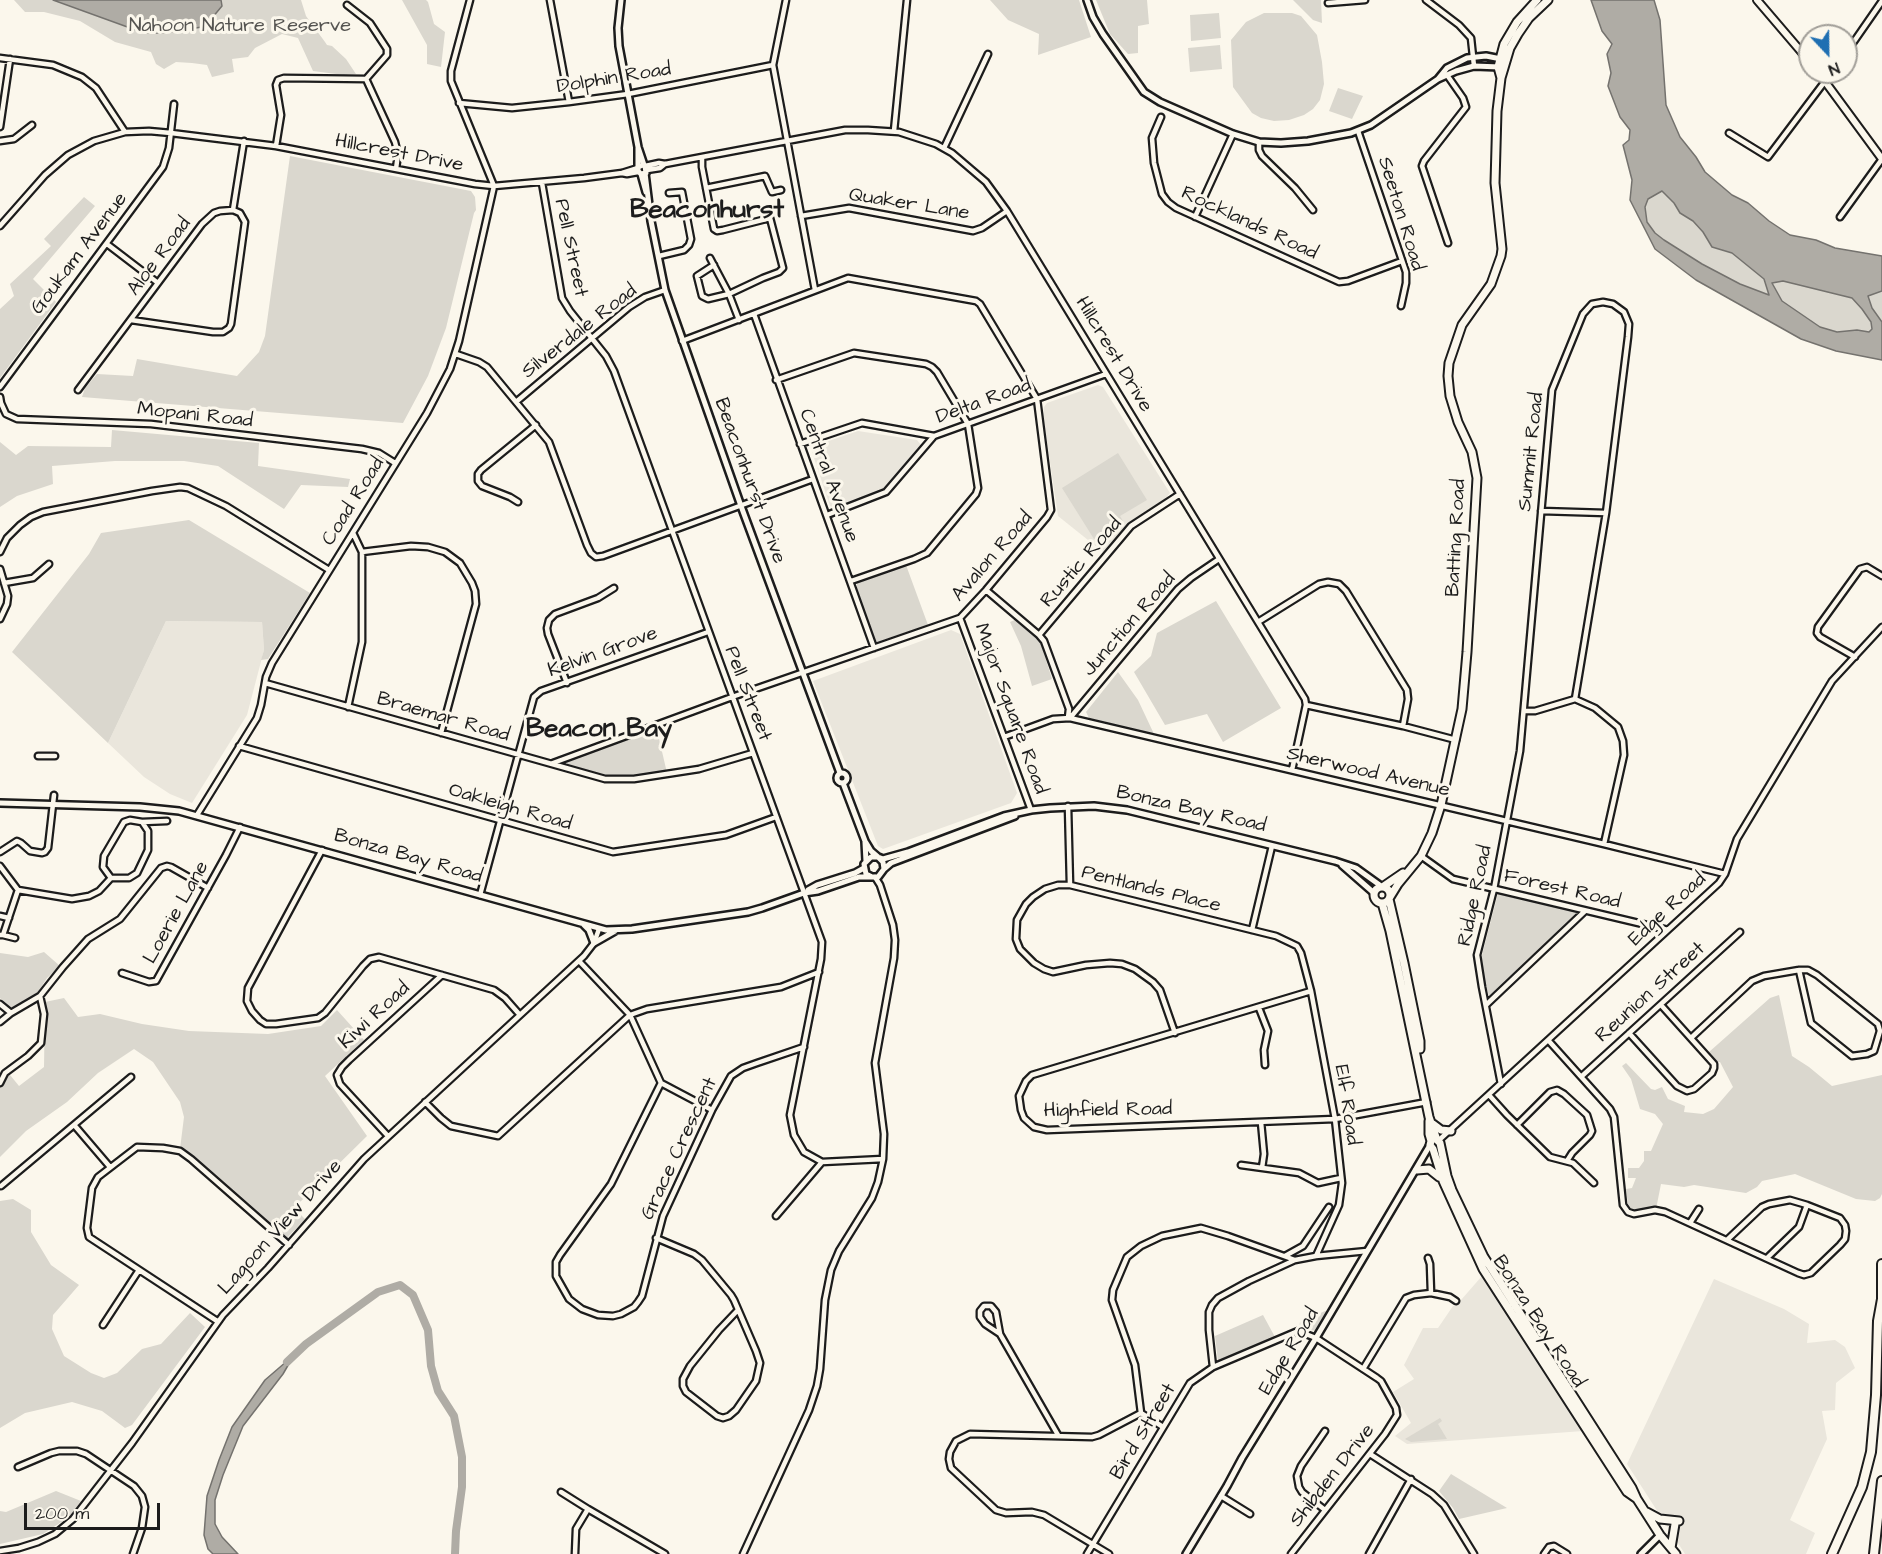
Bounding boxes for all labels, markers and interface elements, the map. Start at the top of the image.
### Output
park label: Nahoon Nature Reserve [129,15,351,39]
north arrow [1798,24,1858,84]
text: N [1825,57,1843,81]
street label: Dolphin Road [555,58,673,100]
street label: Hillcrest Drive [333,130,465,178]
street label: Seeton Road [1371,154,1429,274]
street label: Rocklands Road [1177,182,1321,266]
street label: Quaker Lane [847,184,971,226]
street label: Goukam Avenue [26,188,134,320]
district label: Beaconhurst [630,196,784,228]
street label: Pell Street [548,197,592,299]
street label: Aloe Road [123,213,197,301]
street label: Silverdale Road [518,280,642,384]
street label: Hillcrest Drive [1069,293,1157,417]
street label: Delta Road [933,374,1035,430]
street label: Summit Road [1514,391,1550,513]
street label: Beaconhurst Drive [708,395,790,567]
street label: Mopani Road [136,398,254,434]
street label: Central Avenue [793,406,863,546]
street label: Coad Road [317,453,391,551]
street label: Batting Road [1442,479,1472,597]
street label: Avalon Road [947,507,1039,607]
street label: Rustic Road [1036,513,1128,613]
street label: Junction Road [1078,568,1182,682]
street label: Major Square Road [968,620,1052,798]
street label: Kelvin Grove [545,622,661,684]
street label: Pell Street [718,643,776,745]
street label: Braemar Road [374,688,512,748]
district label: Beacon Bay [526,715,672,747]
street label: Sherwood Avenue [1284,743,1452,803]
street label: Oakleigh Road [446,779,574,837]
street label: Bonza Bay Road [1114,781,1268,839]
street label: Bonza Bay Road [331,824,485,890]
street label: Ridge Road [1454,843,1498,949]
street label: Loerie Lane [139,857,215,969]
street label: Pentlands Place [1079,861,1223,919]
street label: Forest Road [1501,865,1623,915]
street label: Edge Road [1624,868,1712,952]
street label: Reunion Street [1591,938,1711,1048]
street label: Kiwi Road [335,977,415,1055]
street label: Elf Road [1328,1063,1364,1147]
street label: Grace Crescent [637,1074,723,1224]
street label: Highfield Road [1044,1098,1172,1124]
street label: Lagoon View Drive [214,1155,348,1301]
street label: Bonza Bay Road [1486,1251,1590,1393]
street label: Edge Road [1255,1304,1325,1400]
street label: Bird Street [1106,1379,1182,1485]
street label: Shibden Drive [1285,1420,1381,1532]
scale bar [27,1491,164,1529]
text: 200 m [35,1501,89,1526]

